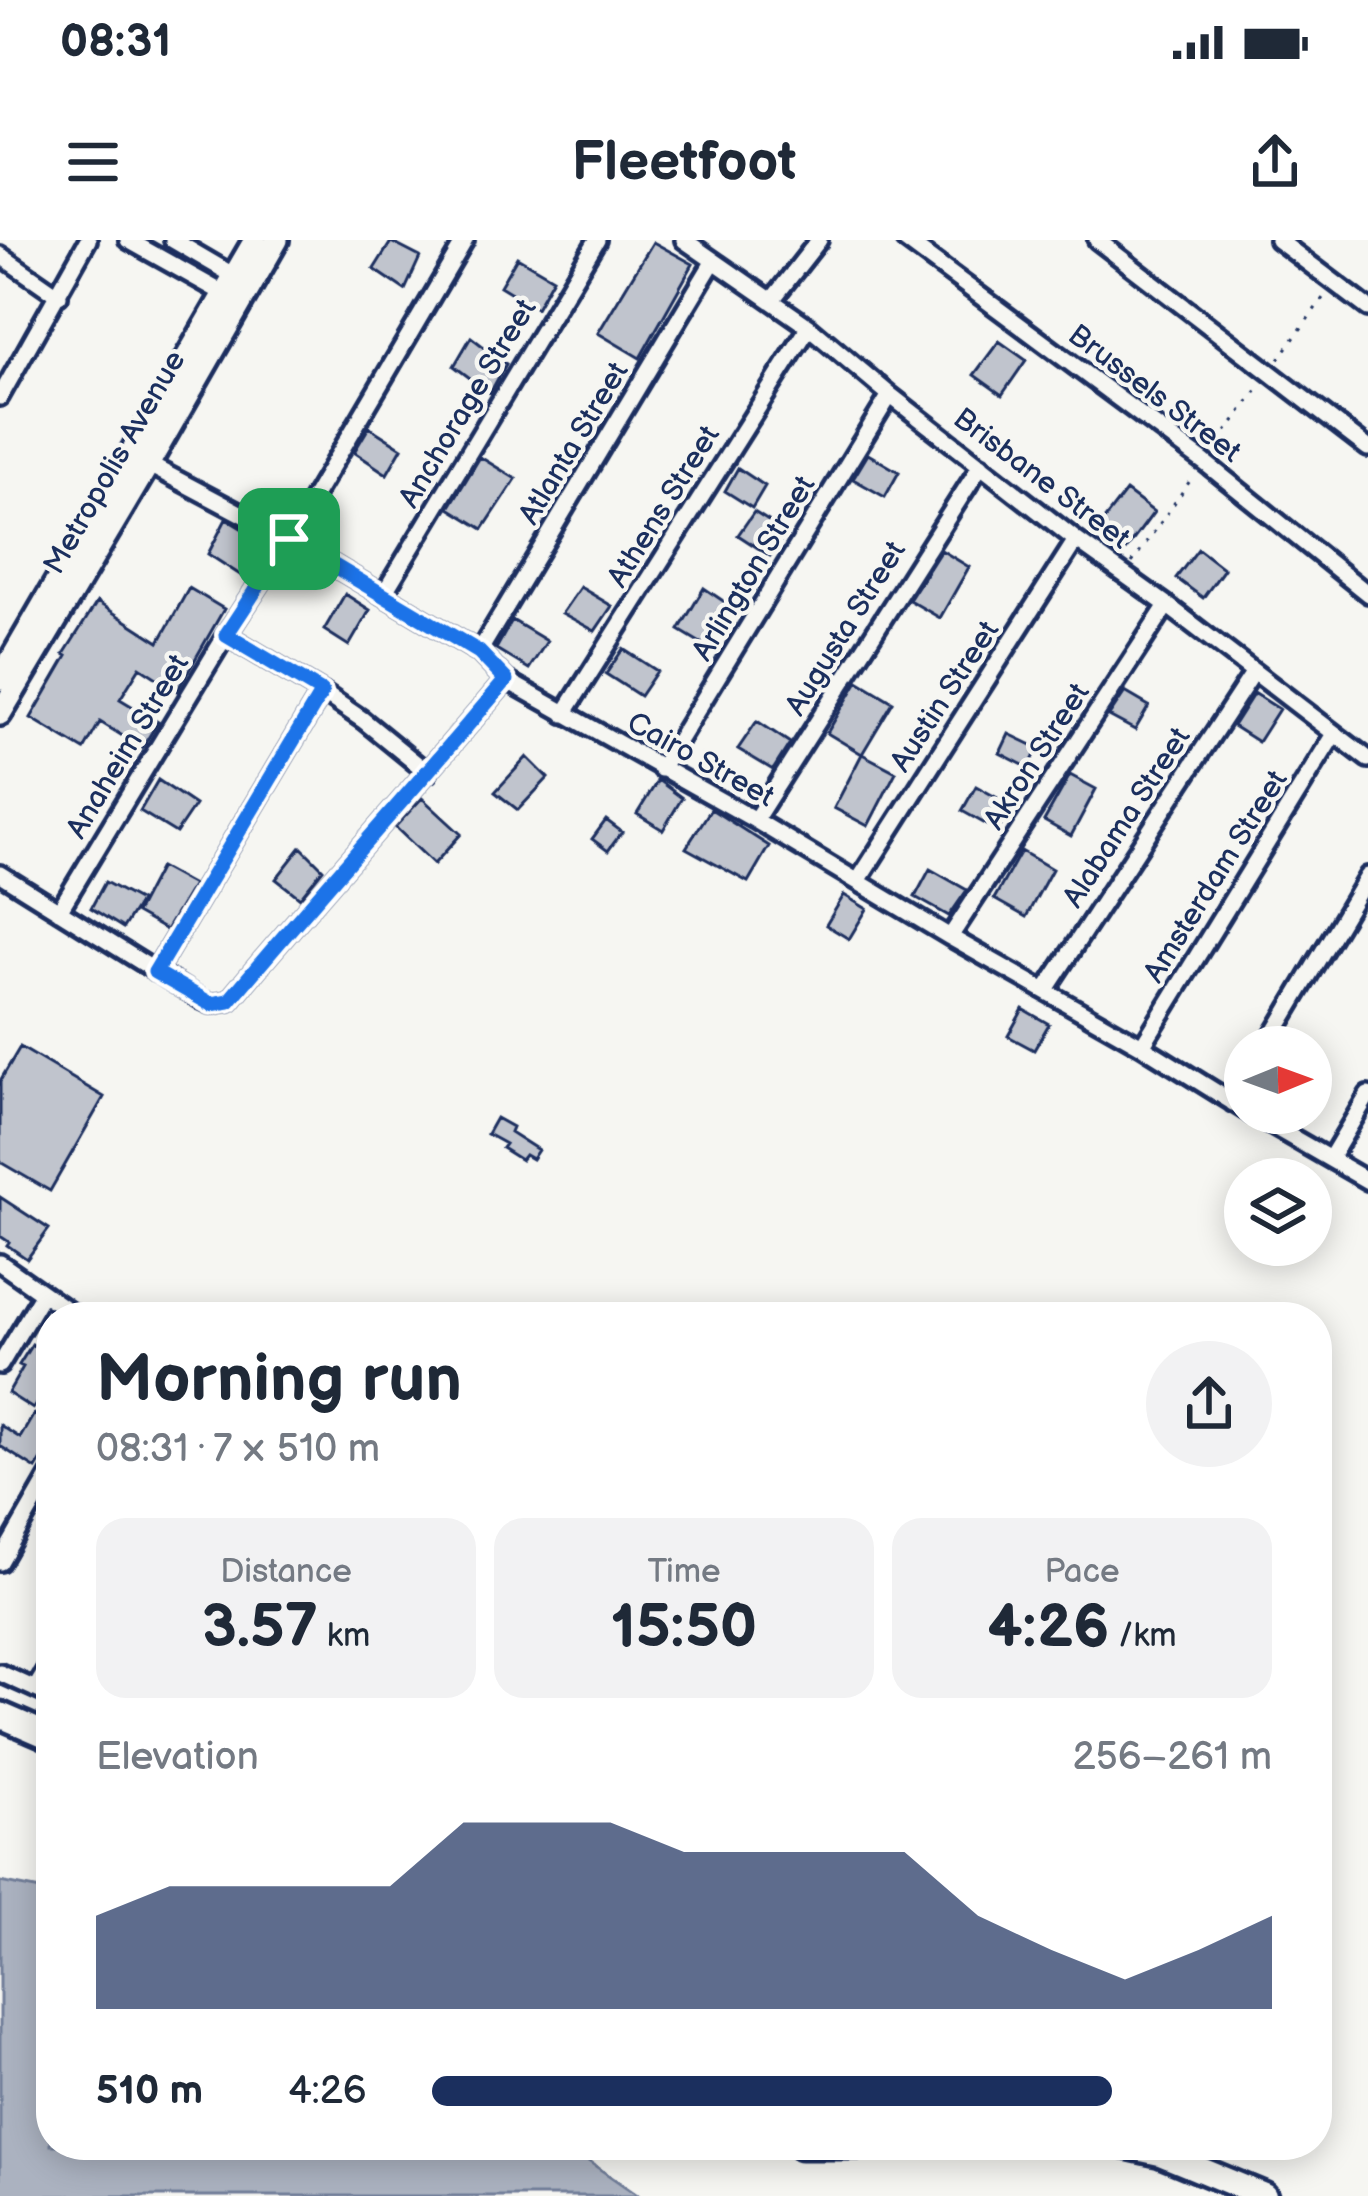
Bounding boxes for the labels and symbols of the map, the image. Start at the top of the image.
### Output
street label: Anchorage Street [391,293,544,514]
street label: Brussels Street [1061,317,1248,470]
street label: Metropolis Avenue [36,344,193,581]
street label: Atlanta Street [511,356,636,531]
street label: Brisbane Street [946,401,1137,557]
street label: Athens Street [600,419,728,594]
street label: Arlington Street [685,470,823,667]
pin [238,488,340,590]
street label: Augusta Street [778,535,914,722]
street label: Austin Street [883,614,1007,779]
street label: Anaheim Street [59,648,197,845]
street label: Akron Street [976,677,1097,836]
street label: Cairo Street [621,705,780,815]
street label: Alabama Street [1055,721,1198,914]
street label: Amsterdam Street [1136,764,1296,989]
north arrow [1224,1026,1332,1134]

